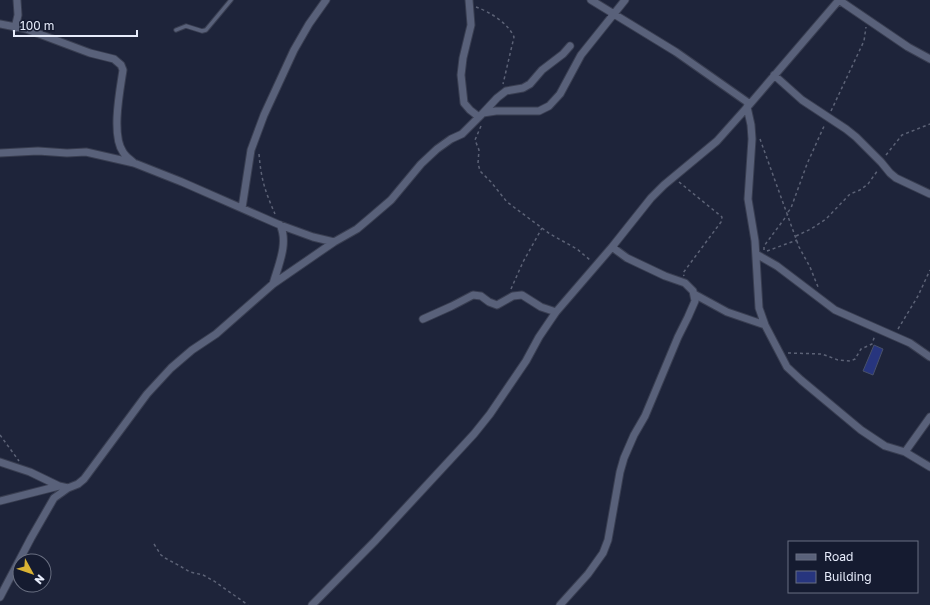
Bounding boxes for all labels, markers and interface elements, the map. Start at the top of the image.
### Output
scale bar [14,12,137,38]
text: 100 m [20,18,54,33]
legend [788,541,918,593]
text: Road [824,549,853,564]
north arrow [12,553,52,593]
text: Building [824,569,872,584]
text: N [32,572,48,587]

